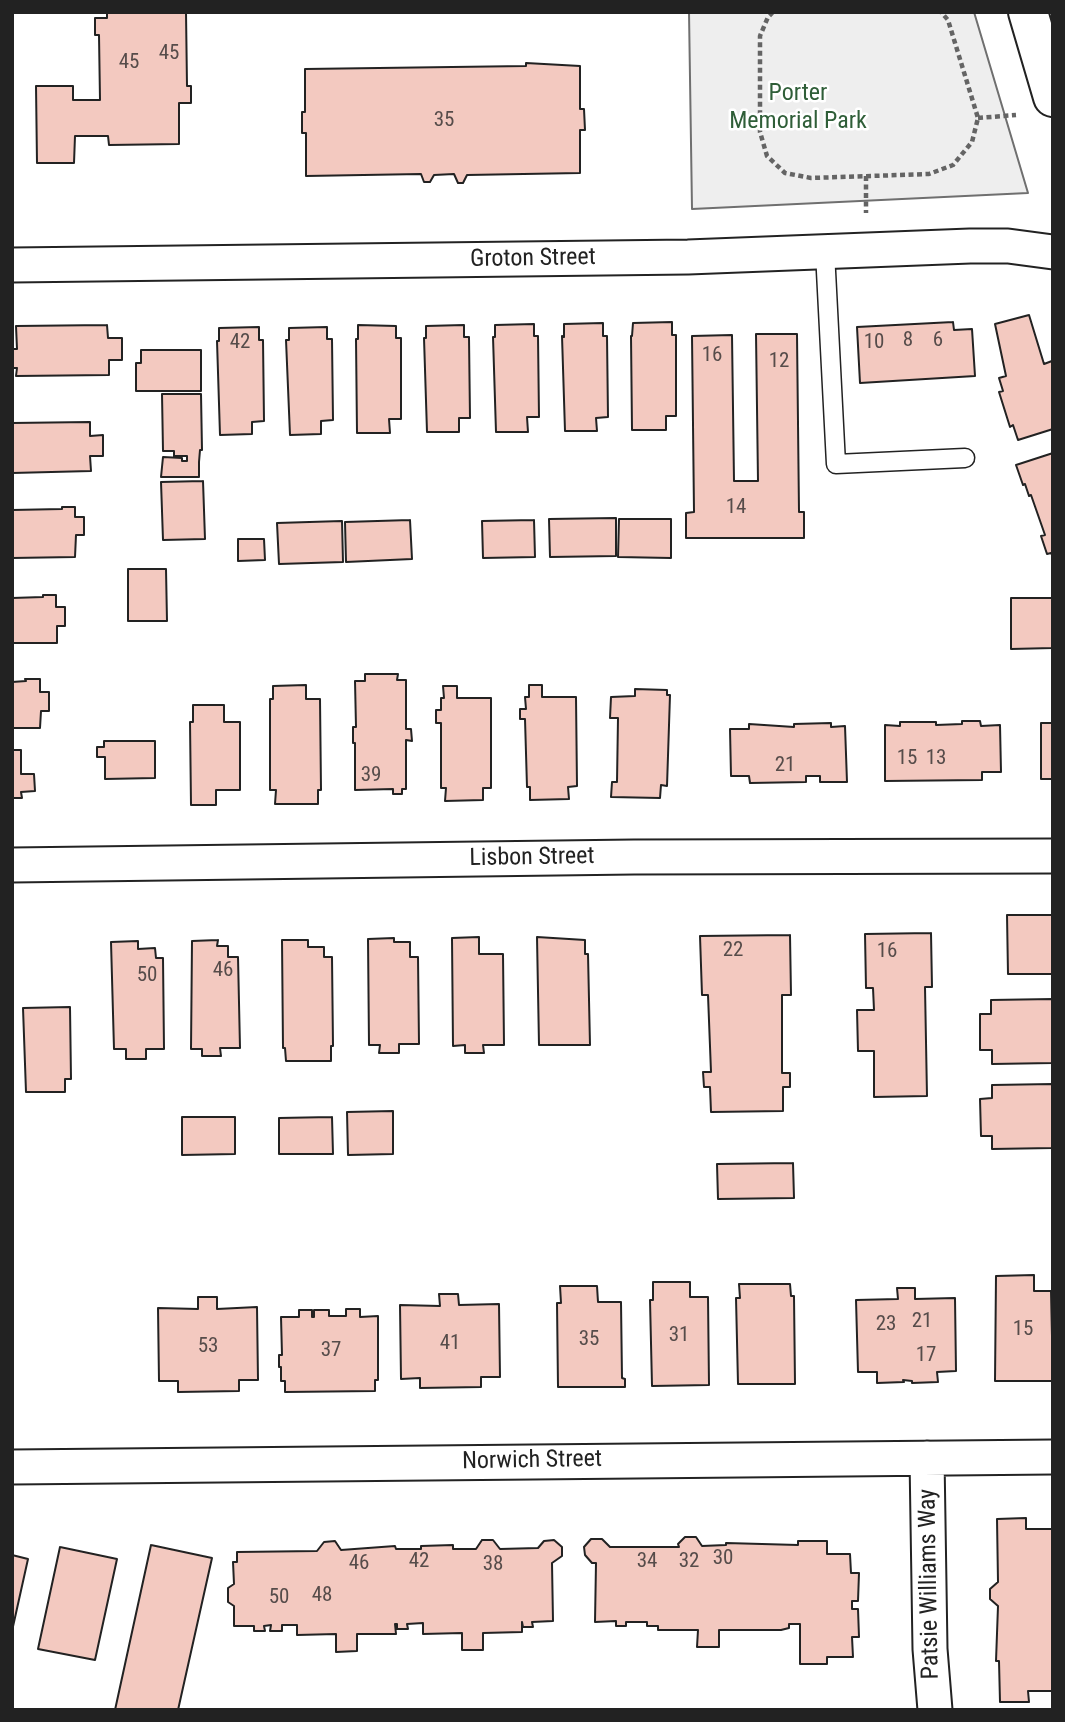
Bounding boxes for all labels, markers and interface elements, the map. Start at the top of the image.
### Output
house number: 45 [159,41,179,67]
house number: 45 [119,50,139,76]
park label: Porter Memorial Park [729,80,867,136]
house number: 35 [434,108,454,134]
street label: Groton Street [470,244,596,274]
house number: 8 [903,328,913,354]
house number: 6 [933,328,943,354]
house number: 42 [230,330,250,356]
house number: 10 [864,330,884,356]
house number: 16 [702,343,722,369]
house number: 12 [769,349,789,375]
house number: 14 [726,495,746,521]
house number: 15 [897,746,917,772]
house number: 13 [926,746,946,772]
house number: 21 [775,753,795,779]
house number: 39 [361,763,381,789]
street label: Lisbon Street [469,843,595,873]
house number: 22 [723,938,743,964]
house number: 16 [877,939,897,965]
house number: 46 [213,958,233,984]
house number: 50 [137,963,157,989]
house number: 21 [912,1309,932,1335]
house number: 23 [876,1312,896,1338]
house number: 15 [1013,1317,1033,1343]
house number: 31 [669,1323,689,1349]
house number: 35 [579,1327,599,1353]
house number: 41 [440,1331,460,1357]
house number: 53 [198,1334,218,1360]
house number: 37 [321,1338,341,1364]
house number: 17 [916,1343,936,1369]
street label: Norwich Street [462,1445,602,1477]
street label: Patsie Williams Way [914,1489,946,1679]
house number: 30 [713,1546,733,1572]
house number: 42 [409,1549,429,1575]
house number: 34 [637,1549,657,1575]
house number: 32 [679,1549,699,1575]
house number: 46 [349,1551,369,1577]
house number: 38 [483,1552,503,1578]
house number: 48 [312,1583,332,1609]
house number: 50 [269,1585,289,1611]

